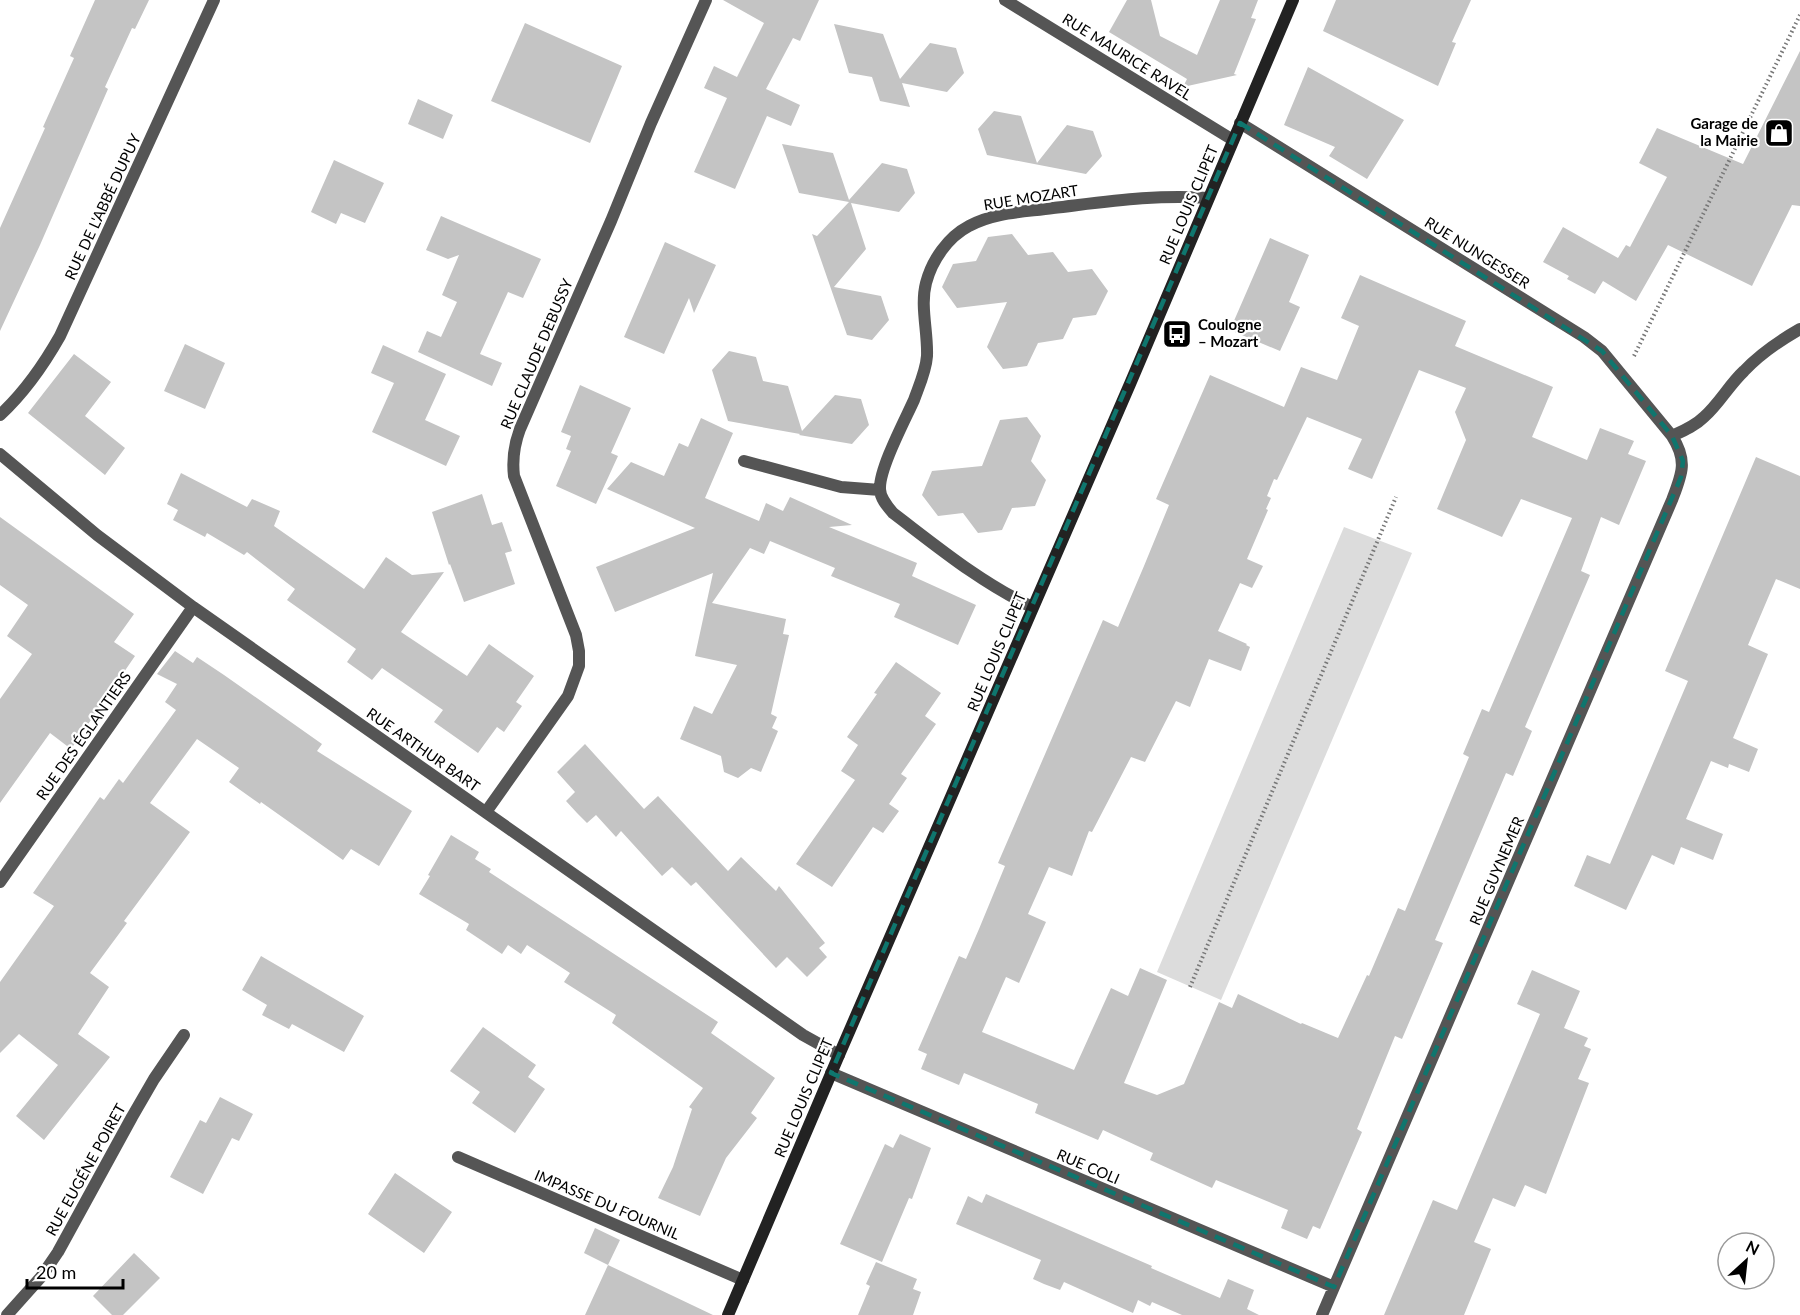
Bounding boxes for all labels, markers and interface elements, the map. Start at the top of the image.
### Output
street label: RUE MAURICE RAVEL [1060,9,1196,103]
place label: Garage de la Mairie [1690,114,1758,149]
shop icon: Garage de la Mairie [1763,117,1795,149]
street label: RUE DE L'ABBÉ DUPUY [60,130,144,282]
street label: RUE LOUIS CLIPET [1155,142,1221,267]
street label: RUE MOZART [982,181,1080,213]
street label: RUE NUNGESSER [1422,213,1534,292]
street label: RUE CLAUDE DEBUSSY [496,275,576,432]
place label: Coulogne – Mozart [1198,315,1262,350]
bus stop icon: Coulogne – Mozart [1161,318,1193,350]
street label: RUE LOUIS CLIPET [963,589,1029,714]
street label: RUE DES ÉGLANTIERS [32,668,134,803]
street label: RUE ARTHUR BART [364,703,484,795]
street label: RUE GUYNEMER [1465,813,1527,928]
street label: RUE LOUIS CLIPET [770,1035,836,1160]
street label: RUE EUGÉNE POIRET [41,1100,129,1239]
street label: RUE COLI [1054,1145,1123,1187]
street label: IMPASSE DU FOURNIL [532,1165,683,1243]
north arrow [1716,1231,1776,1291]
text: N [1743,1236,1763,1258]
scale bar [27,1252,123,1290]
text: 20 m [36,1261,76,1283]

